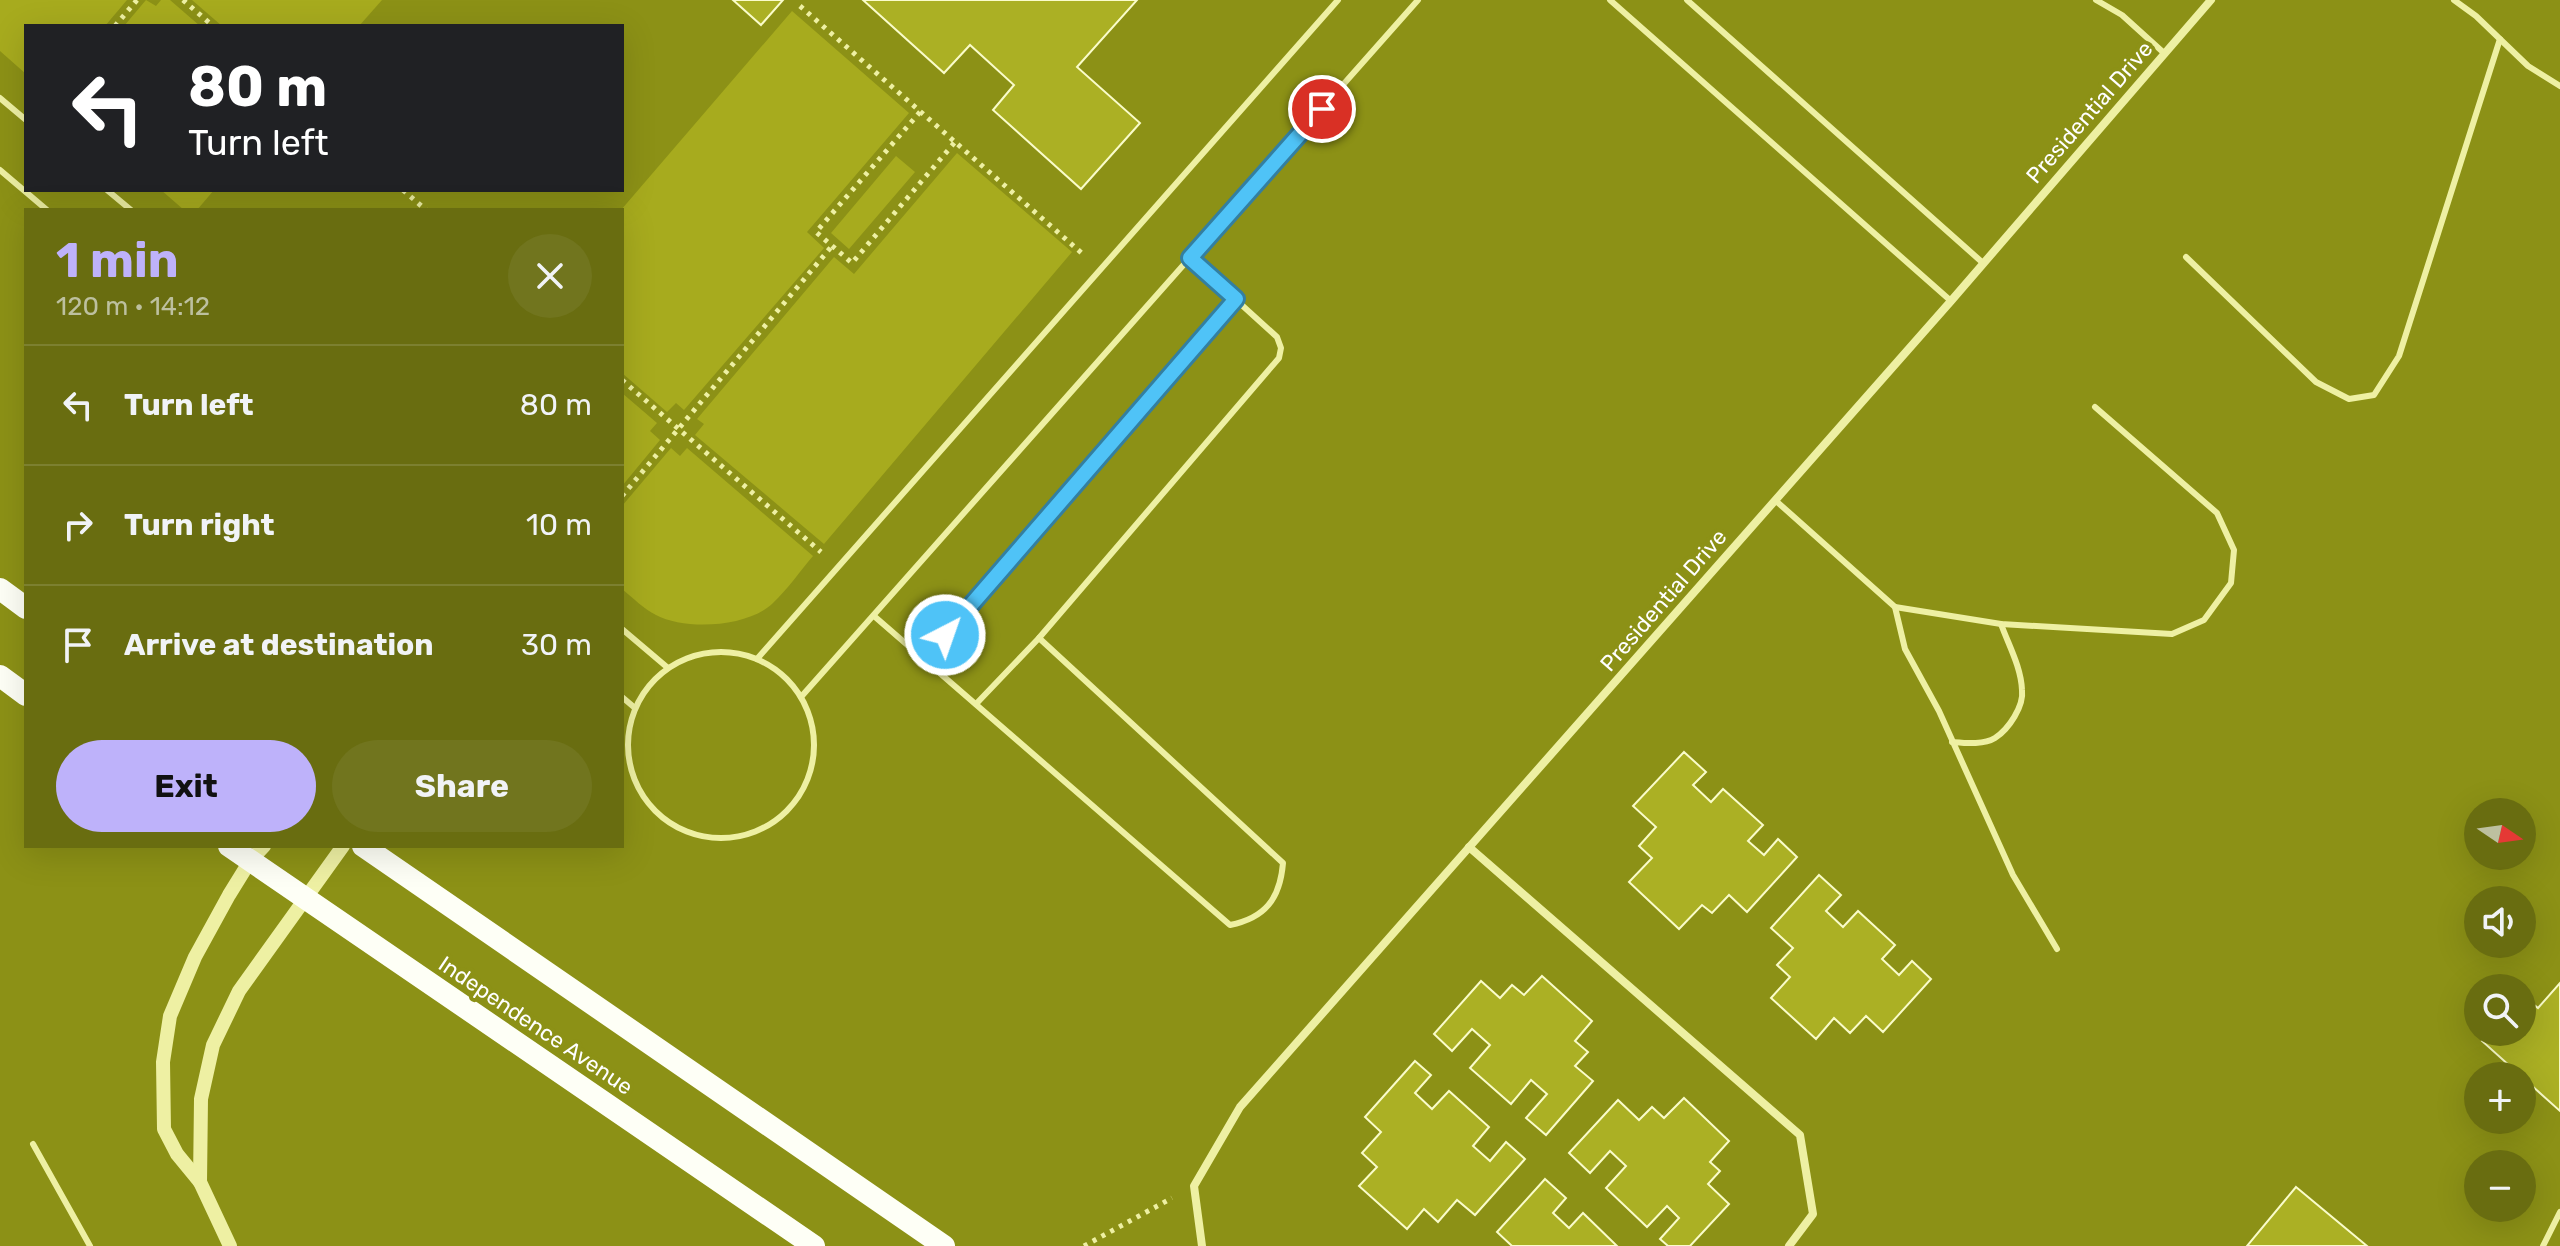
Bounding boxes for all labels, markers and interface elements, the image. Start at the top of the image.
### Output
street label: Presidential Drive [2020,36,2158,189]
text: 80 m [188,54,327,120]
icon: left [56,56,160,160]
pin [1288,75,1356,143]
icon: arrive [1300,87,1344,131]
text: Turn left [188,121,329,164]
text: 1 min [56,232,179,289]
button: close [508,234,592,318]
text: 120 m · 14:12 [56,291,210,322]
icon: left [56,383,100,427]
text: Turn left [124,387,254,423]
text: 80 m [520,387,592,423]
icon: right [56,503,100,547]
text: Turn right [124,507,275,543]
text: 10 m [526,507,592,543]
street label: Presidential Drive [1594,524,1732,677]
position arrow [903,593,987,677]
icon: arrive [56,623,100,667]
text: Arrive at destination [124,627,434,663]
text: 30 m [521,627,592,663]
button: Exit [56,740,316,832]
button: Share [332,740,592,832]
north arrow [2464,798,2536,870]
map controls [2464,798,2536,1222]
button: sound [2464,886,2536,958]
street label: Independence Avenue [433,950,638,1101]
button: search [2464,974,2536,1046]
button: + [2464,1062,2536,1134]
button: − [2464,1150,2536,1222]

